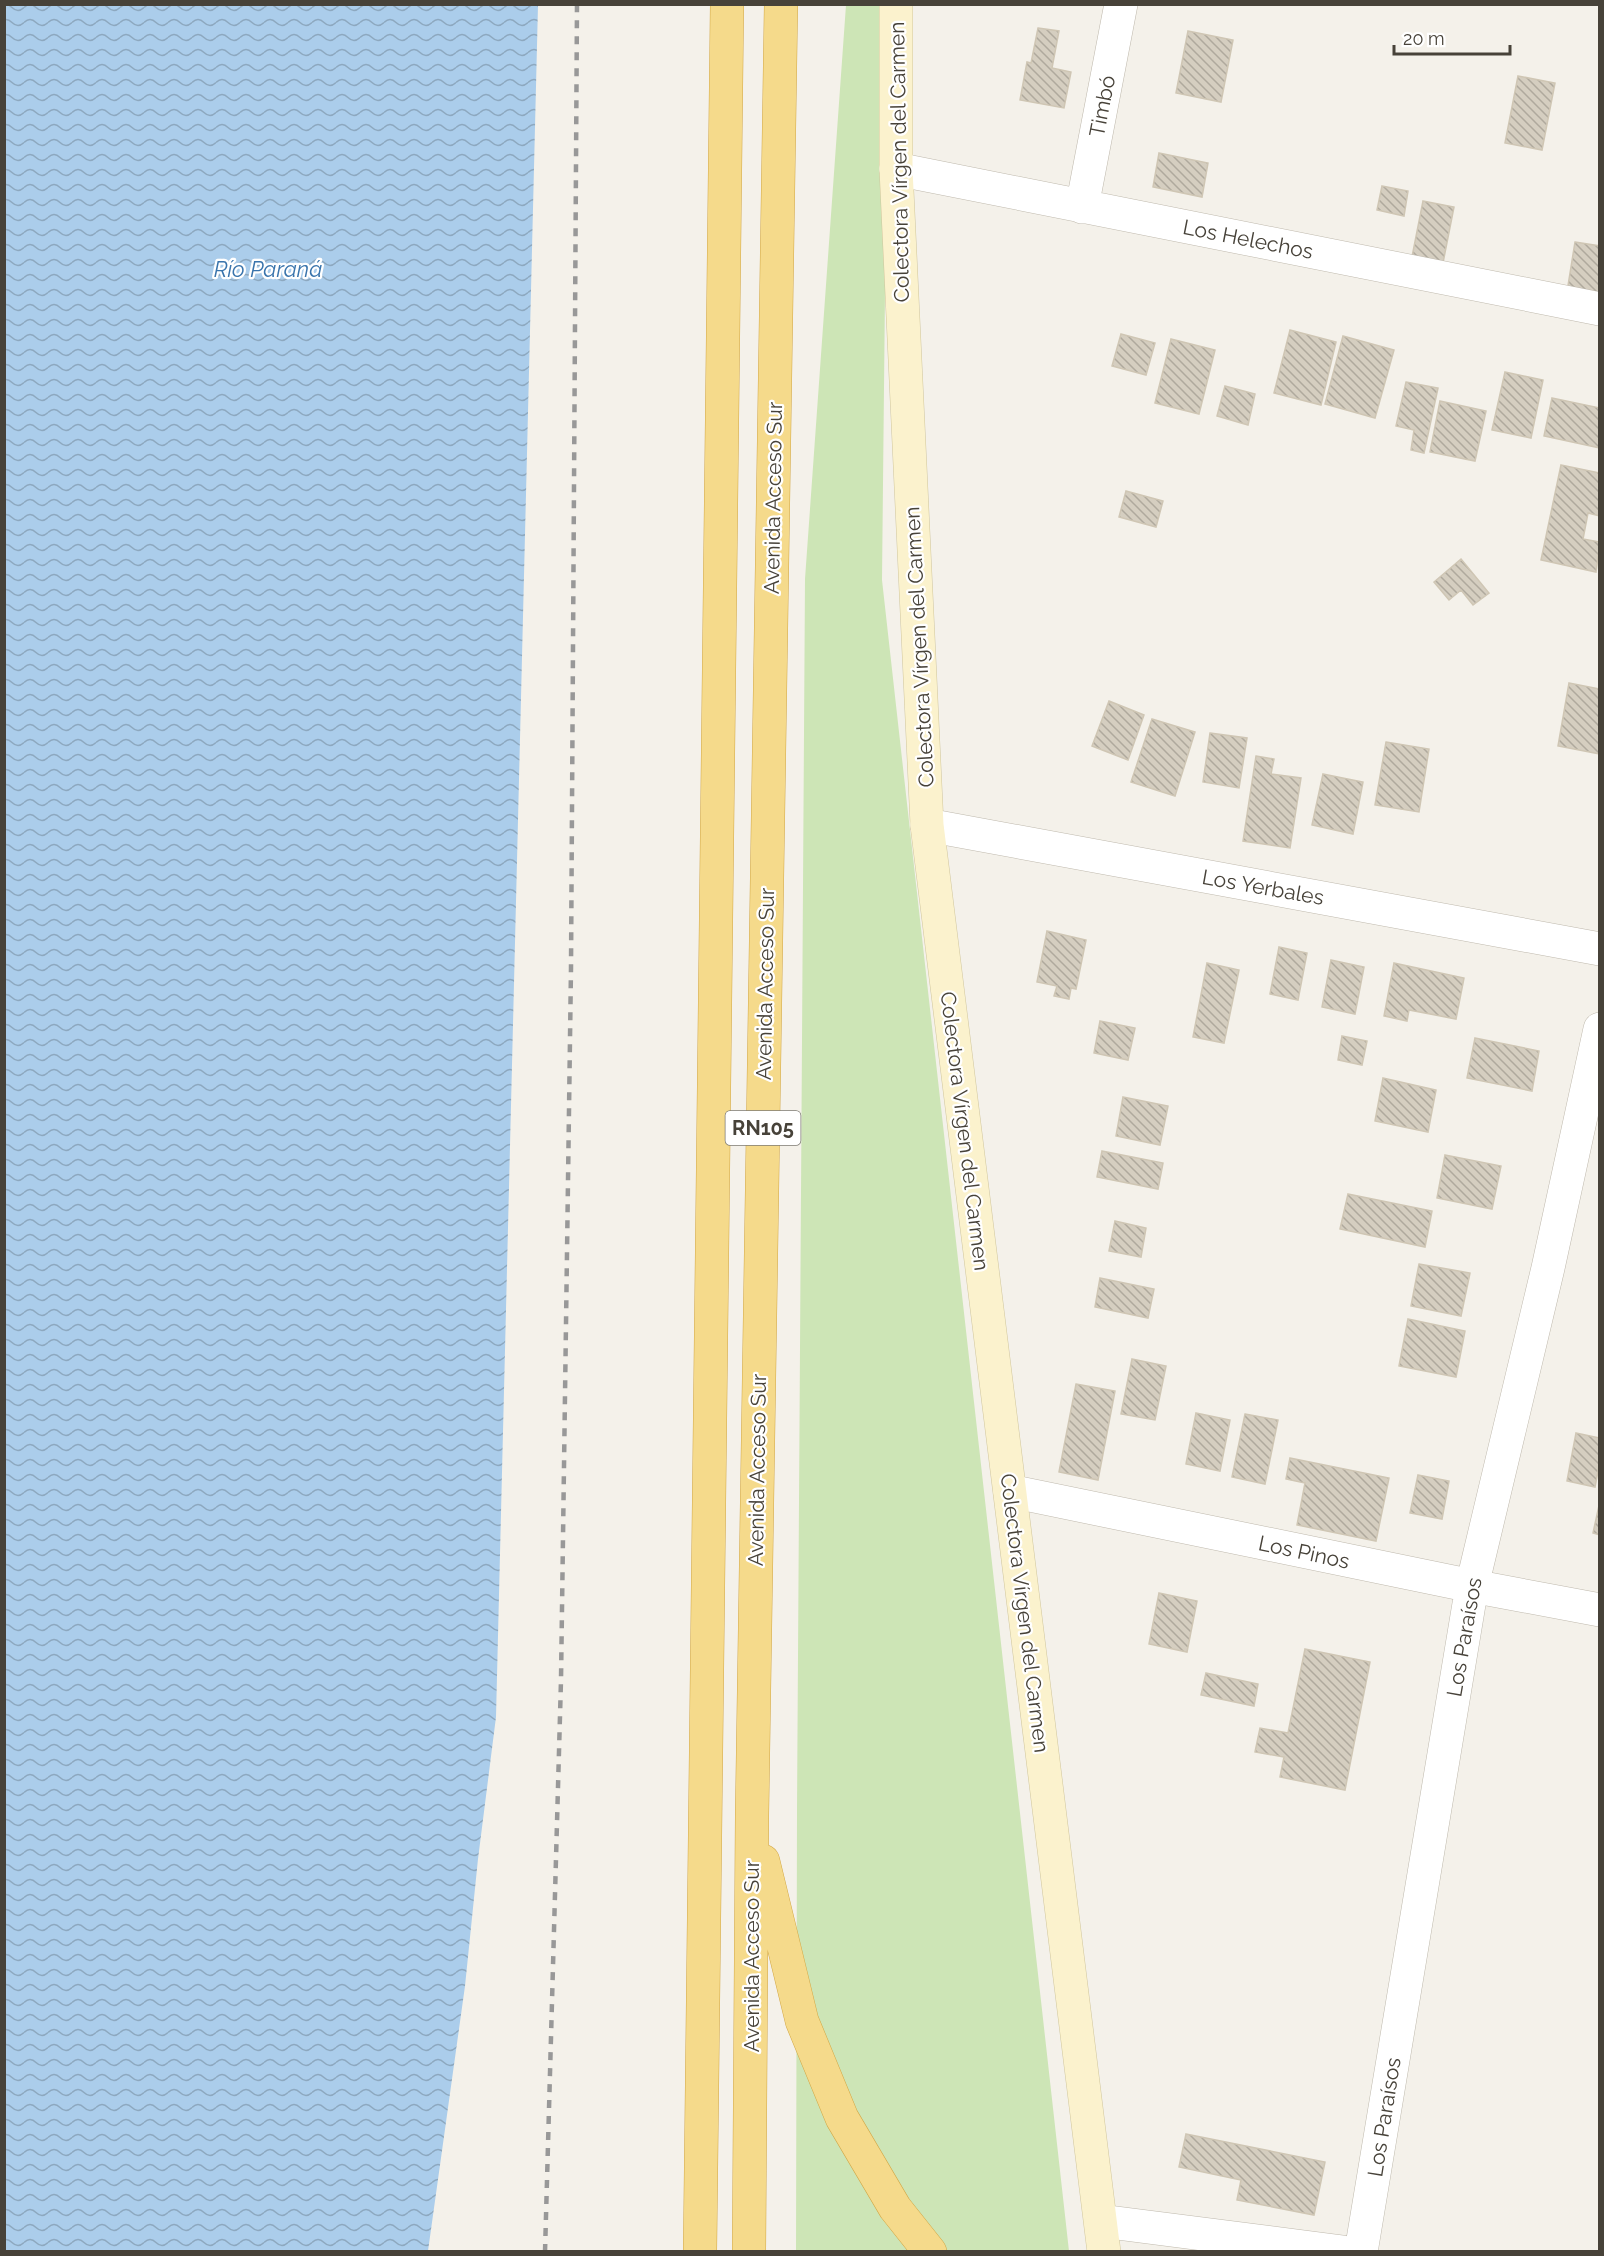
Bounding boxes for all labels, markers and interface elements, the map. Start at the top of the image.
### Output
scale bar [1394,18,1510,56]
street label: Colectora Vírgen del Carmen [884,21,914,303]
text: 20 m [1403,28,1445,49]
street label: Timbó [1084,73,1120,139]
street label: Los Helechos [1181,214,1315,264]
water label: Río Paraná [214,256,322,282]
street label: Avenida Acceso Sur [759,401,787,594]
street label: Colectora Vírgen del Carmen [899,506,939,788]
street label: Los Yerbales [1200,864,1326,910]
street label: Avenida Acceso Sur [751,887,779,1080]
street label: Colectora Vírgen del Carmen [935,990,995,1272]
road number: RN105 [726,1111,801,1145]
street label: Avenida Acceso Sur [743,1373,771,1566]
street label: Colectora Vírgen del Carmen [995,1472,1055,1754]
street label: Los Pinos [1256,1530,1352,1574]
street label: Los Paraísos [1441,1575,1487,1699]
street label: Avenida Acceso Sur [739,1859,764,2052]
street label: Los Paraísos [1362,2056,1406,2178]

